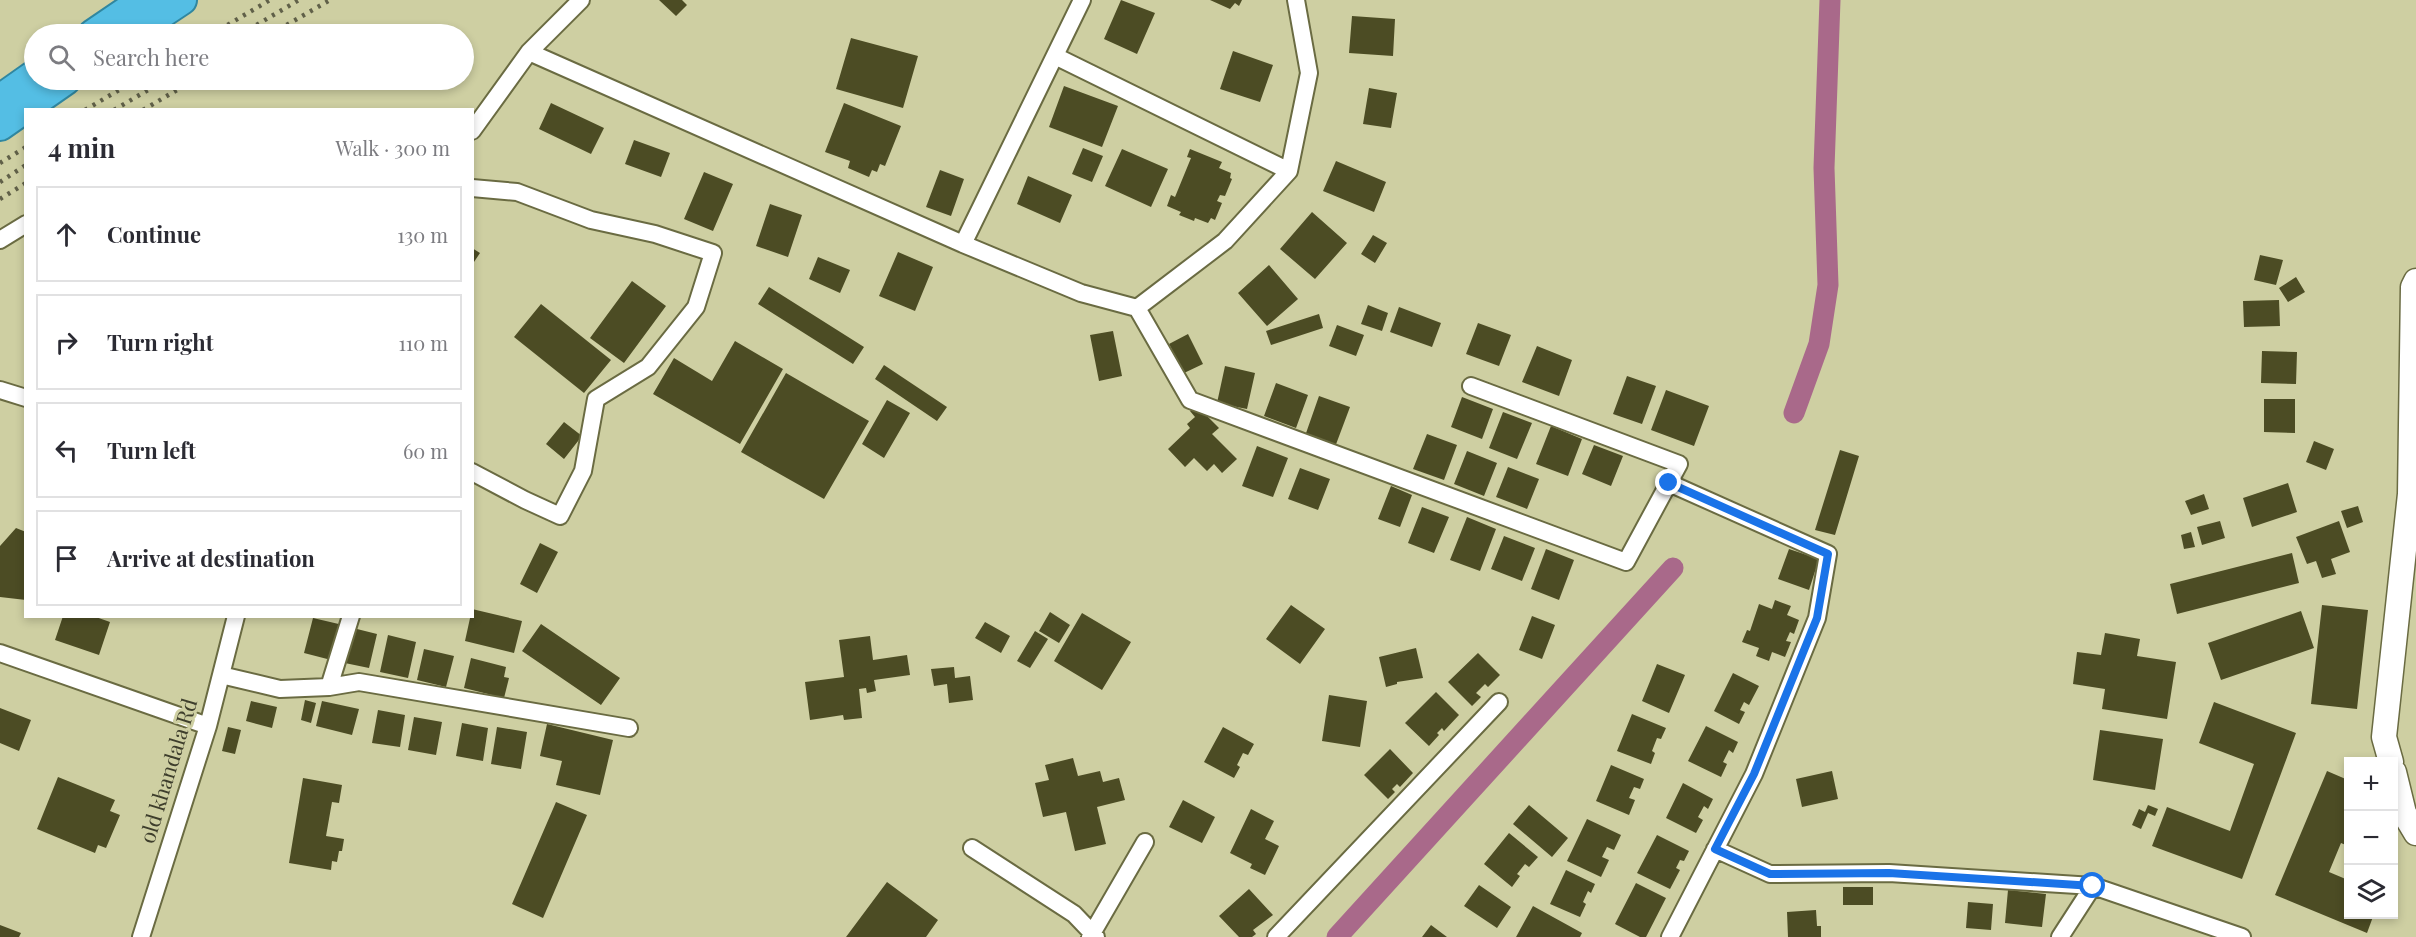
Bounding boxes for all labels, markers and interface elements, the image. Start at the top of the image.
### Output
search box [24,24,474,90]
icon: search [45,41,78,74]
text: Search here [93,42,209,72]
text: 4 min [48,130,115,165]
text: Walk · 300 m [335,134,450,161]
icon: ahead [50,218,83,251]
text: Continue [107,219,201,249]
text: 130 m [397,221,448,248]
icon: right [50,326,83,359]
text: Turn right [107,327,213,357]
text: 110 m [398,329,448,356]
icon: left [50,434,83,467]
text: Turn left [107,435,196,465]
text: 60 m [403,437,448,464]
route end [1655,469,1681,495]
icon: arrive [50,542,83,575]
text: Arrive at destination [107,543,315,573]
street label: old khandala Rd [132,695,202,846]
map controls [2344,757,2398,919]
button: + [2344,757,2398,811]
button: − [2344,811,2398,865]
button: layers [2344,865,2398,919]
route start [2079,872,2105,898]

